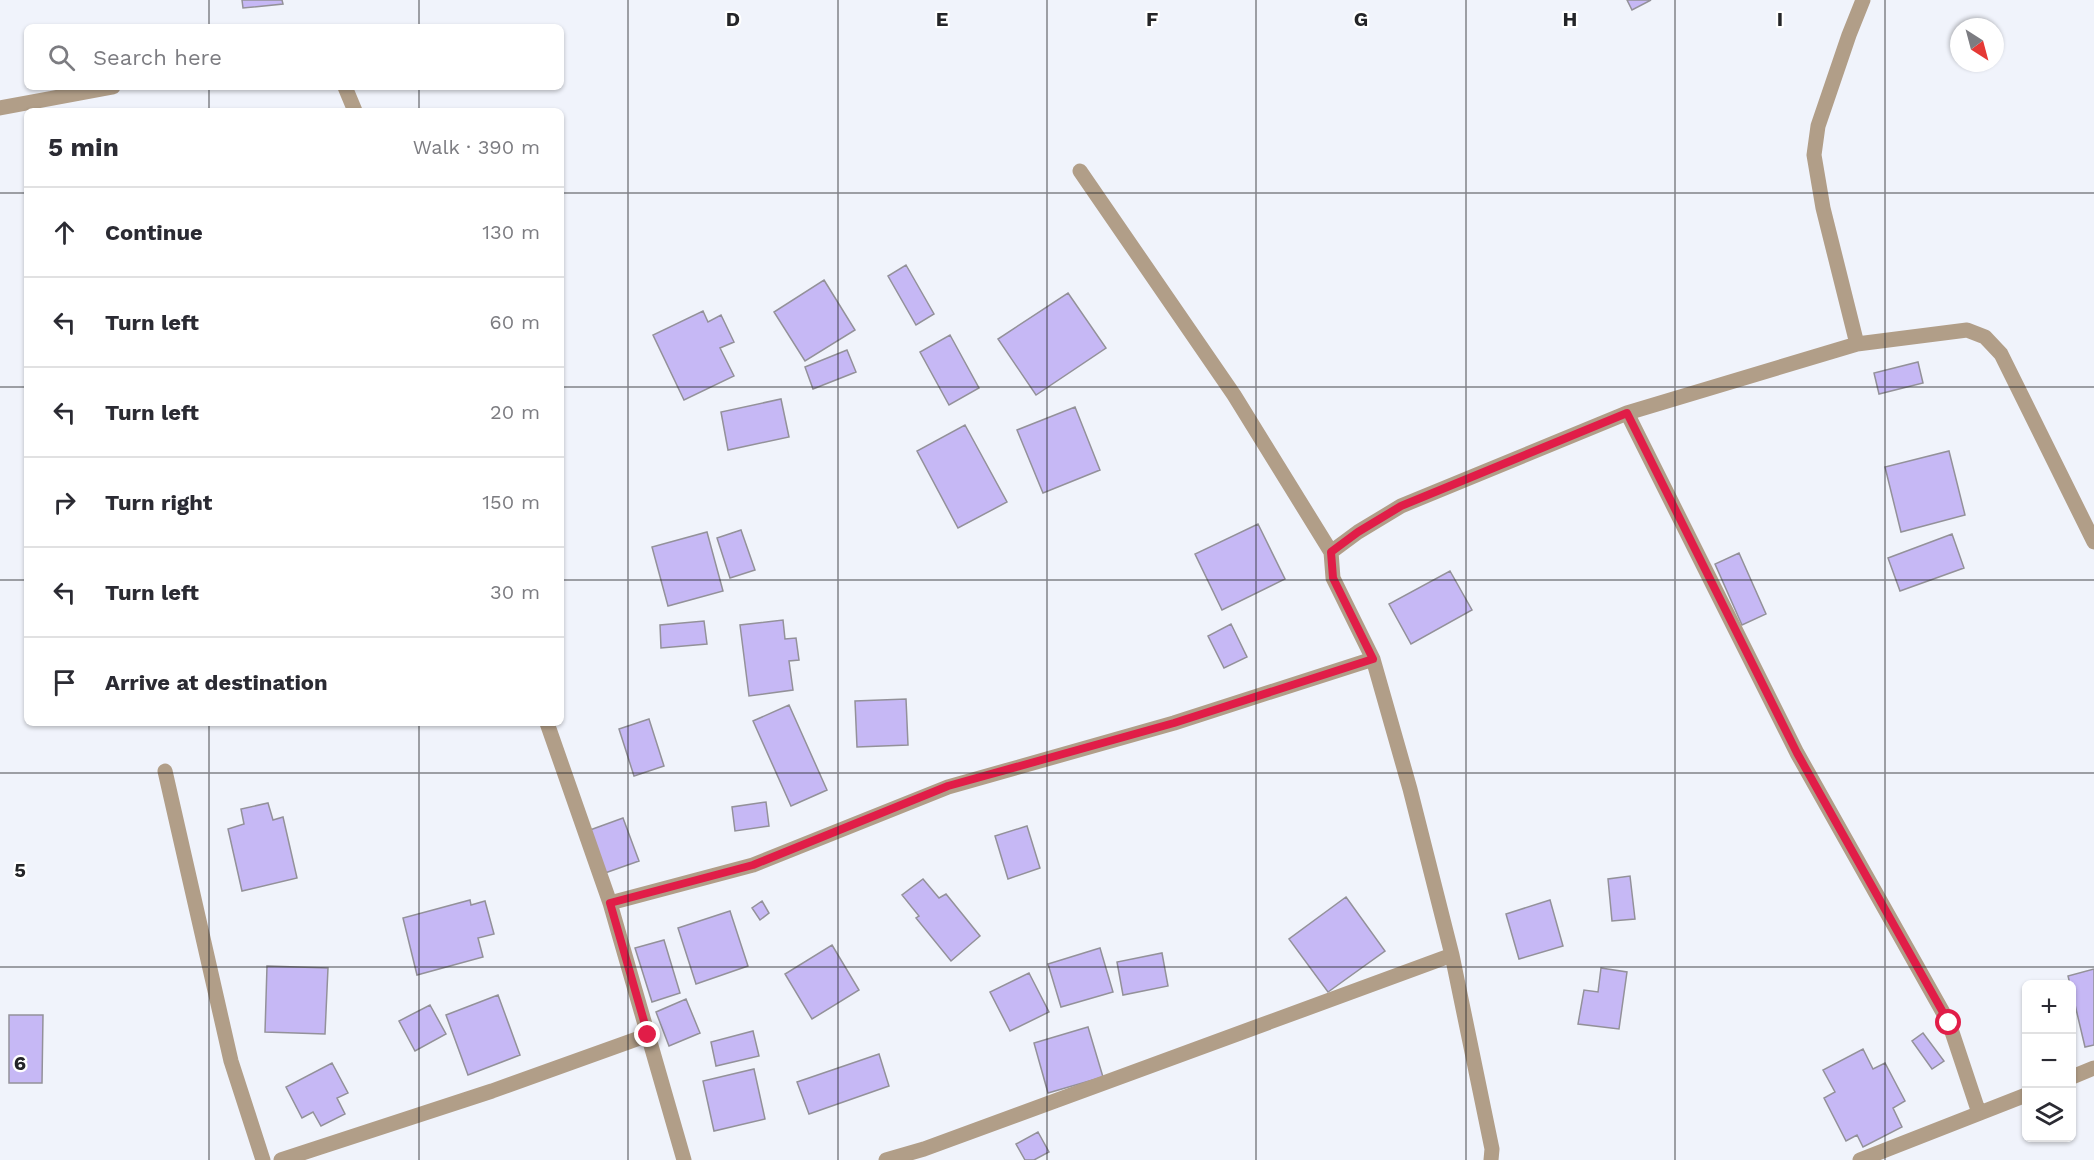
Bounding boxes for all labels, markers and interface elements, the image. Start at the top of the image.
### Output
text: D [726,7,740,31]
text: E [936,7,948,31]
text: F [1146,7,1158,31]
text: G [1354,7,1368,31]
text: H [1563,7,1577,31]
text: I [1777,7,1783,31]
north arrow [1950,18,2004,72]
search box [24,24,564,90]
icon: search [45,41,78,74]
text: Search here [93,45,222,70]
text: 5 min [48,132,119,162]
text: Walk · 390 m [413,135,540,159]
icon: ahead [48,216,81,249]
text: Continue [105,220,203,245]
text: 130 m [482,220,540,244]
icon: left [48,306,81,339]
text: Turn left [105,310,199,335]
text: 60 m [490,310,540,334]
icon: left [48,396,81,429]
text: Turn left [105,400,199,425]
text: 20 m [490,400,540,424]
icon: right [48,486,81,519]
text: Turn right [105,490,212,515]
text: 150 m [482,490,540,514]
icon: left [48,576,81,609]
text: Turn left [105,580,199,605]
text: 30 m [490,580,540,604]
icon: arrive [48,666,81,699]
text: Arrive at destination [105,670,328,695]
text: 5 [14,858,26,882]
map controls [2022,980,2076,1142]
button: + [2022,980,2076,1034]
route start [1935,1009,1961,1035]
route end [634,1021,660,1047]
button: − [2022,1034,2076,1088]
text: 6 [14,1051,26,1075]
button: layers [2022,1088,2076,1142]

